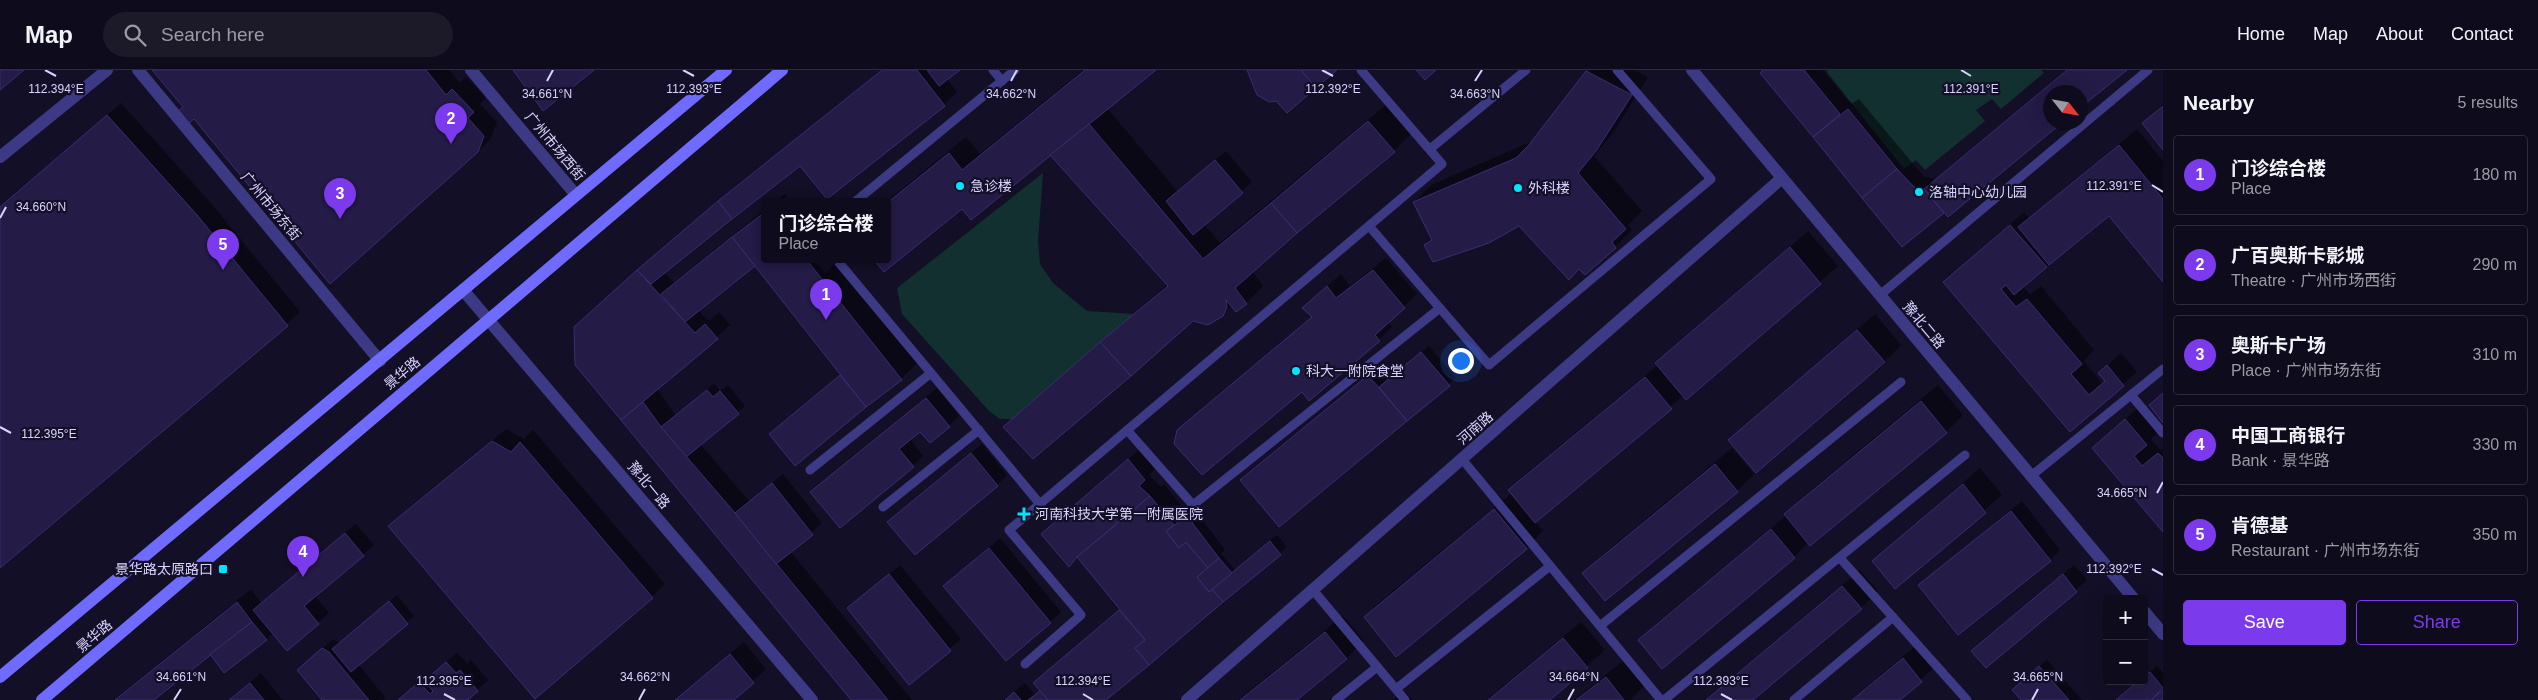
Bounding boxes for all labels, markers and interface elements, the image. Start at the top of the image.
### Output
search box [103,12,453,57]
text: Map [25,21,73,48]
icon: search [121,21,149,49]
text: Search here [161,24,265,45]
text: Home [2237,24,2285,44]
text: Map [2313,24,2348,44]
text: About [2376,24,2423,44]
text: Contact [2451,24,2513,44]
text: 112.394°E [28,82,84,96]
text: 112.393°E [666,82,722,96]
text: 112.392°E [1305,82,1361,96]
text: 112.391°E [1943,82,1999,96]
north arrow [2043,85,2088,130]
text: 34.661°N [522,87,572,101]
text: 34.662°N [986,87,1036,101]
text: 34.663°N [1450,87,1500,101]
text: Nearby [2183,91,2254,114]
text: 5 results [2458,94,2518,111]
pin: 2 [435,103,467,144]
street label: 广州市场西街 [522,109,588,183]
text: 门诊综合楼 [2231,158,2326,179]
text: 1 [2196,166,2204,183]
text: 180 m [2473,166,2517,183]
street label: 广州市场东街 [238,169,304,243]
pin: 3 [324,178,356,219]
place label: 急诊楼 [970,178,1012,194]
text: 112.391°E [2086,179,2142,193]
marker: 急诊楼 [954,180,966,192]
place label: 外科楼 [1528,180,1570,196]
text: Place [2231,180,2271,197]
marker: 外科楼 [1512,182,1524,194]
place label: 洛轴中心幼儿园 [1929,184,2027,200]
marker: 洛轴中心幼儿园 [1913,186,1925,198]
popup [761,198,891,263]
text: 34.660°N [16,200,66,214]
text: 门诊综合楼 [778,213,874,234]
pin: 5 [207,229,239,270]
text: Place [778,235,819,252]
text: 广百奥斯卡影城 [2231,245,2364,266]
text: 2 [2196,256,2204,273]
text: 290 m [2473,256,2517,273]
text: Theatre · 广州市场西街 [2231,272,2396,289]
pin: 1 [810,279,842,320]
street label: 豫北二路 [1900,298,1948,352]
text: 奥斯卡广场 [2231,335,2326,356]
text: 3 [2196,346,2204,363]
text: 310 m [2473,346,2517,363]
your location [1448,348,1474,374]
street label: 景华路 [381,353,423,393]
text: Place · 广州市场东街 [2231,362,2381,379]
place label: 科大一附院食堂 [1306,363,1404,379]
marker: 科大一附院食堂 [1290,365,1302,377]
street label: 河南路 [1454,408,1496,448]
text: 中国工商银行 [2231,425,2345,446]
text: 112.395°E [21,427,77,441]
text: 4 [2196,436,2204,453]
text: 330 m [2473,436,2517,453]
text: Bank · 景华路 [2231,452,2330,469]
street label: 豫北一路 [625,458,673,512]
text: 34.665°N [2097,486,2147,500]
place label: 河南科技大学第一附属医院 [1035,506,1203,522]
marker: 河南科技大学第一附属医院 [1017,507,1031,521]
text: 肯德基 [2231,515,2288,536]
text: 5 [2196,526,2204,543]
text: 350 m [2473,526,2517,543]
pin: 4 [287,536,319,577]
text: Restaurant · 广州市场东街 [2231,542,2420,559]
place label: 景华路太原路口 [115,561,213,577]
text: 112.392°E [2086,562,2142,576]
marker: 景华路太原路口 [217,563,229,575]
map controls [2103,595,2148,685]
button: + [2103,595,2148,640]
button: Save [2183,600,2346,645]
button: Share [2356,600,2518,645]
street label: 景华路 [73,616,115,656]
button: − [2103,640,2148,685]
text: 34.661°N [156,670,206,684]
text: 34.662°N [620,670,670,684]
text: 34.664°N [1549,670,1599,684]
text: 34.665°N [2013,670,2063,684]
text: 112.395°E [416,674,472,688]
text: 112.394°E [1055,674,1111,688]
text: 112.393°E [1693,674,1749,688]

